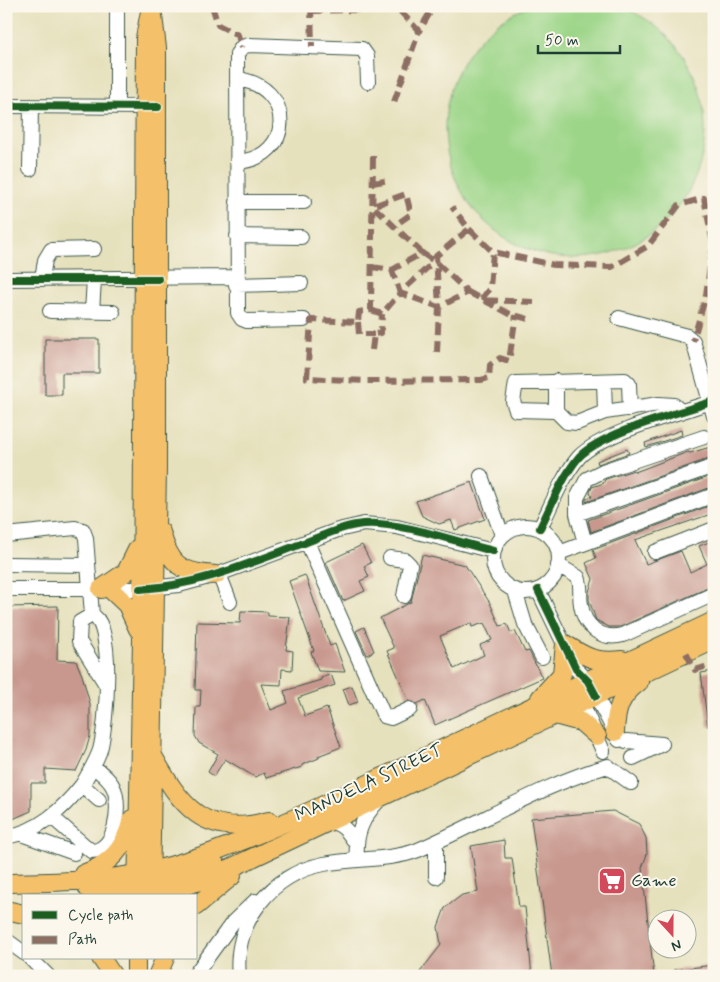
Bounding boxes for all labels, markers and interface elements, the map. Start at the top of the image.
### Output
scale bar [538,22,620,54]
text: 50 m [545,31,579,51]
street label: MANDELA STREET [291,738,448,828]
supermarket icon: Game [597,866,627,896]
place label: Game [631,869,677,893]
legend [22,894,198,960]
text: Cycle path [68,906,133,926]
north arrow [648,910,698,960]
text: Path [68,930,97,950]
text: N [669,935,684,955]

